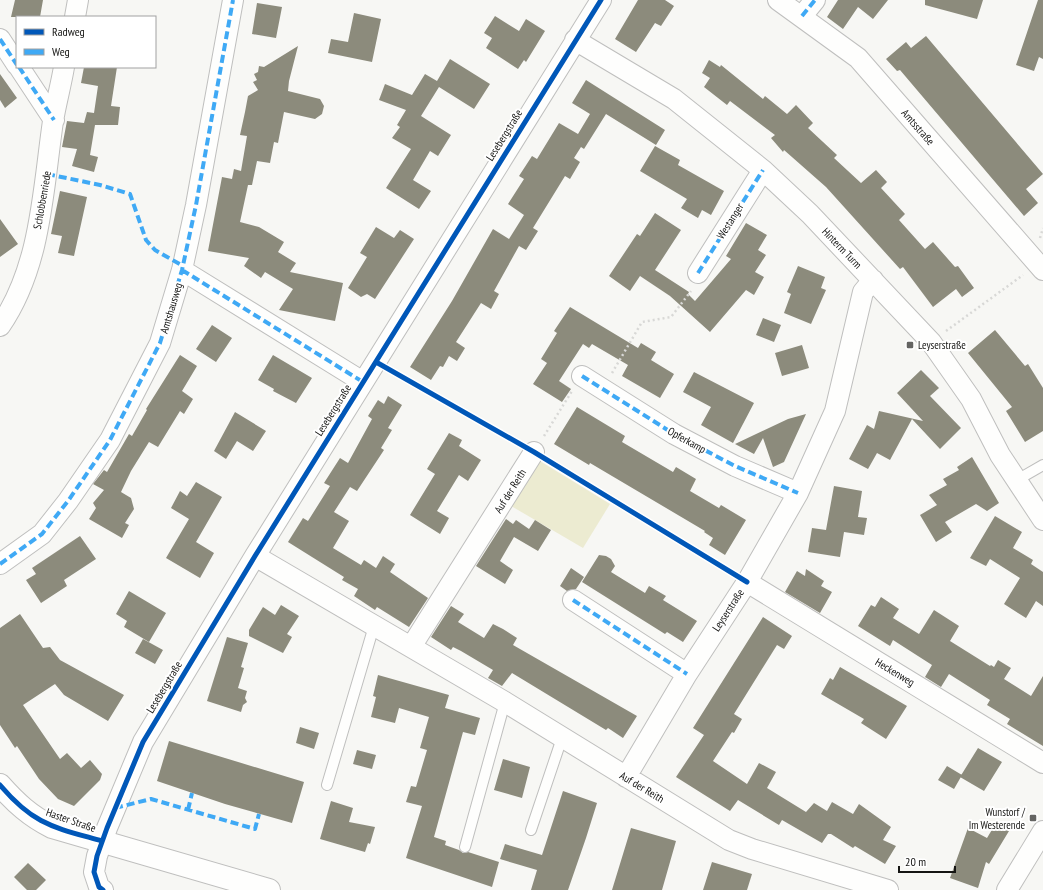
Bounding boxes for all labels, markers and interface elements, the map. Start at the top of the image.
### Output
legend [16,16,156,68]
text: Radweg [52,24,85,39]
text: Weg [52,44,70,59]
street label: Lesebergstraße [483,106,526,163]
street label: Amtsstraße [899,106,938,148]
street label: Schlobbenriede [30,169,54,230]
street label: Westanger [714,200,746,242]
street label: Hinterm Turm [819,225,865,271]
street label: Amtshausweg [157,281,185,335]
place label: Leyserstraße [918,338,966,352]
marker: Leyserstraße [905,340,915,350]
street label: Lesebergstraße [312,381,355,438]
street label: Opferkamp [665,424,709,456]
street label: Auf der Reith [491,466,529,516]
street label: Leyserstraße [709,586,747,634]
street label: Heckenweg [873,655,917,689]
street label: Lesebergstraße [143,658,185,715]
street label: Auf der Reith [617,768,667,806]
street label: Haster Straße [44,805,98,835]
place label: Wunstorf / Im Westerende [969,805,1026,832]
marker: Wunstorf / Im Westerende [1028,813,1038,823]
scale bar [899,848,955,874]
text: 20 m [905,854,926,869]

